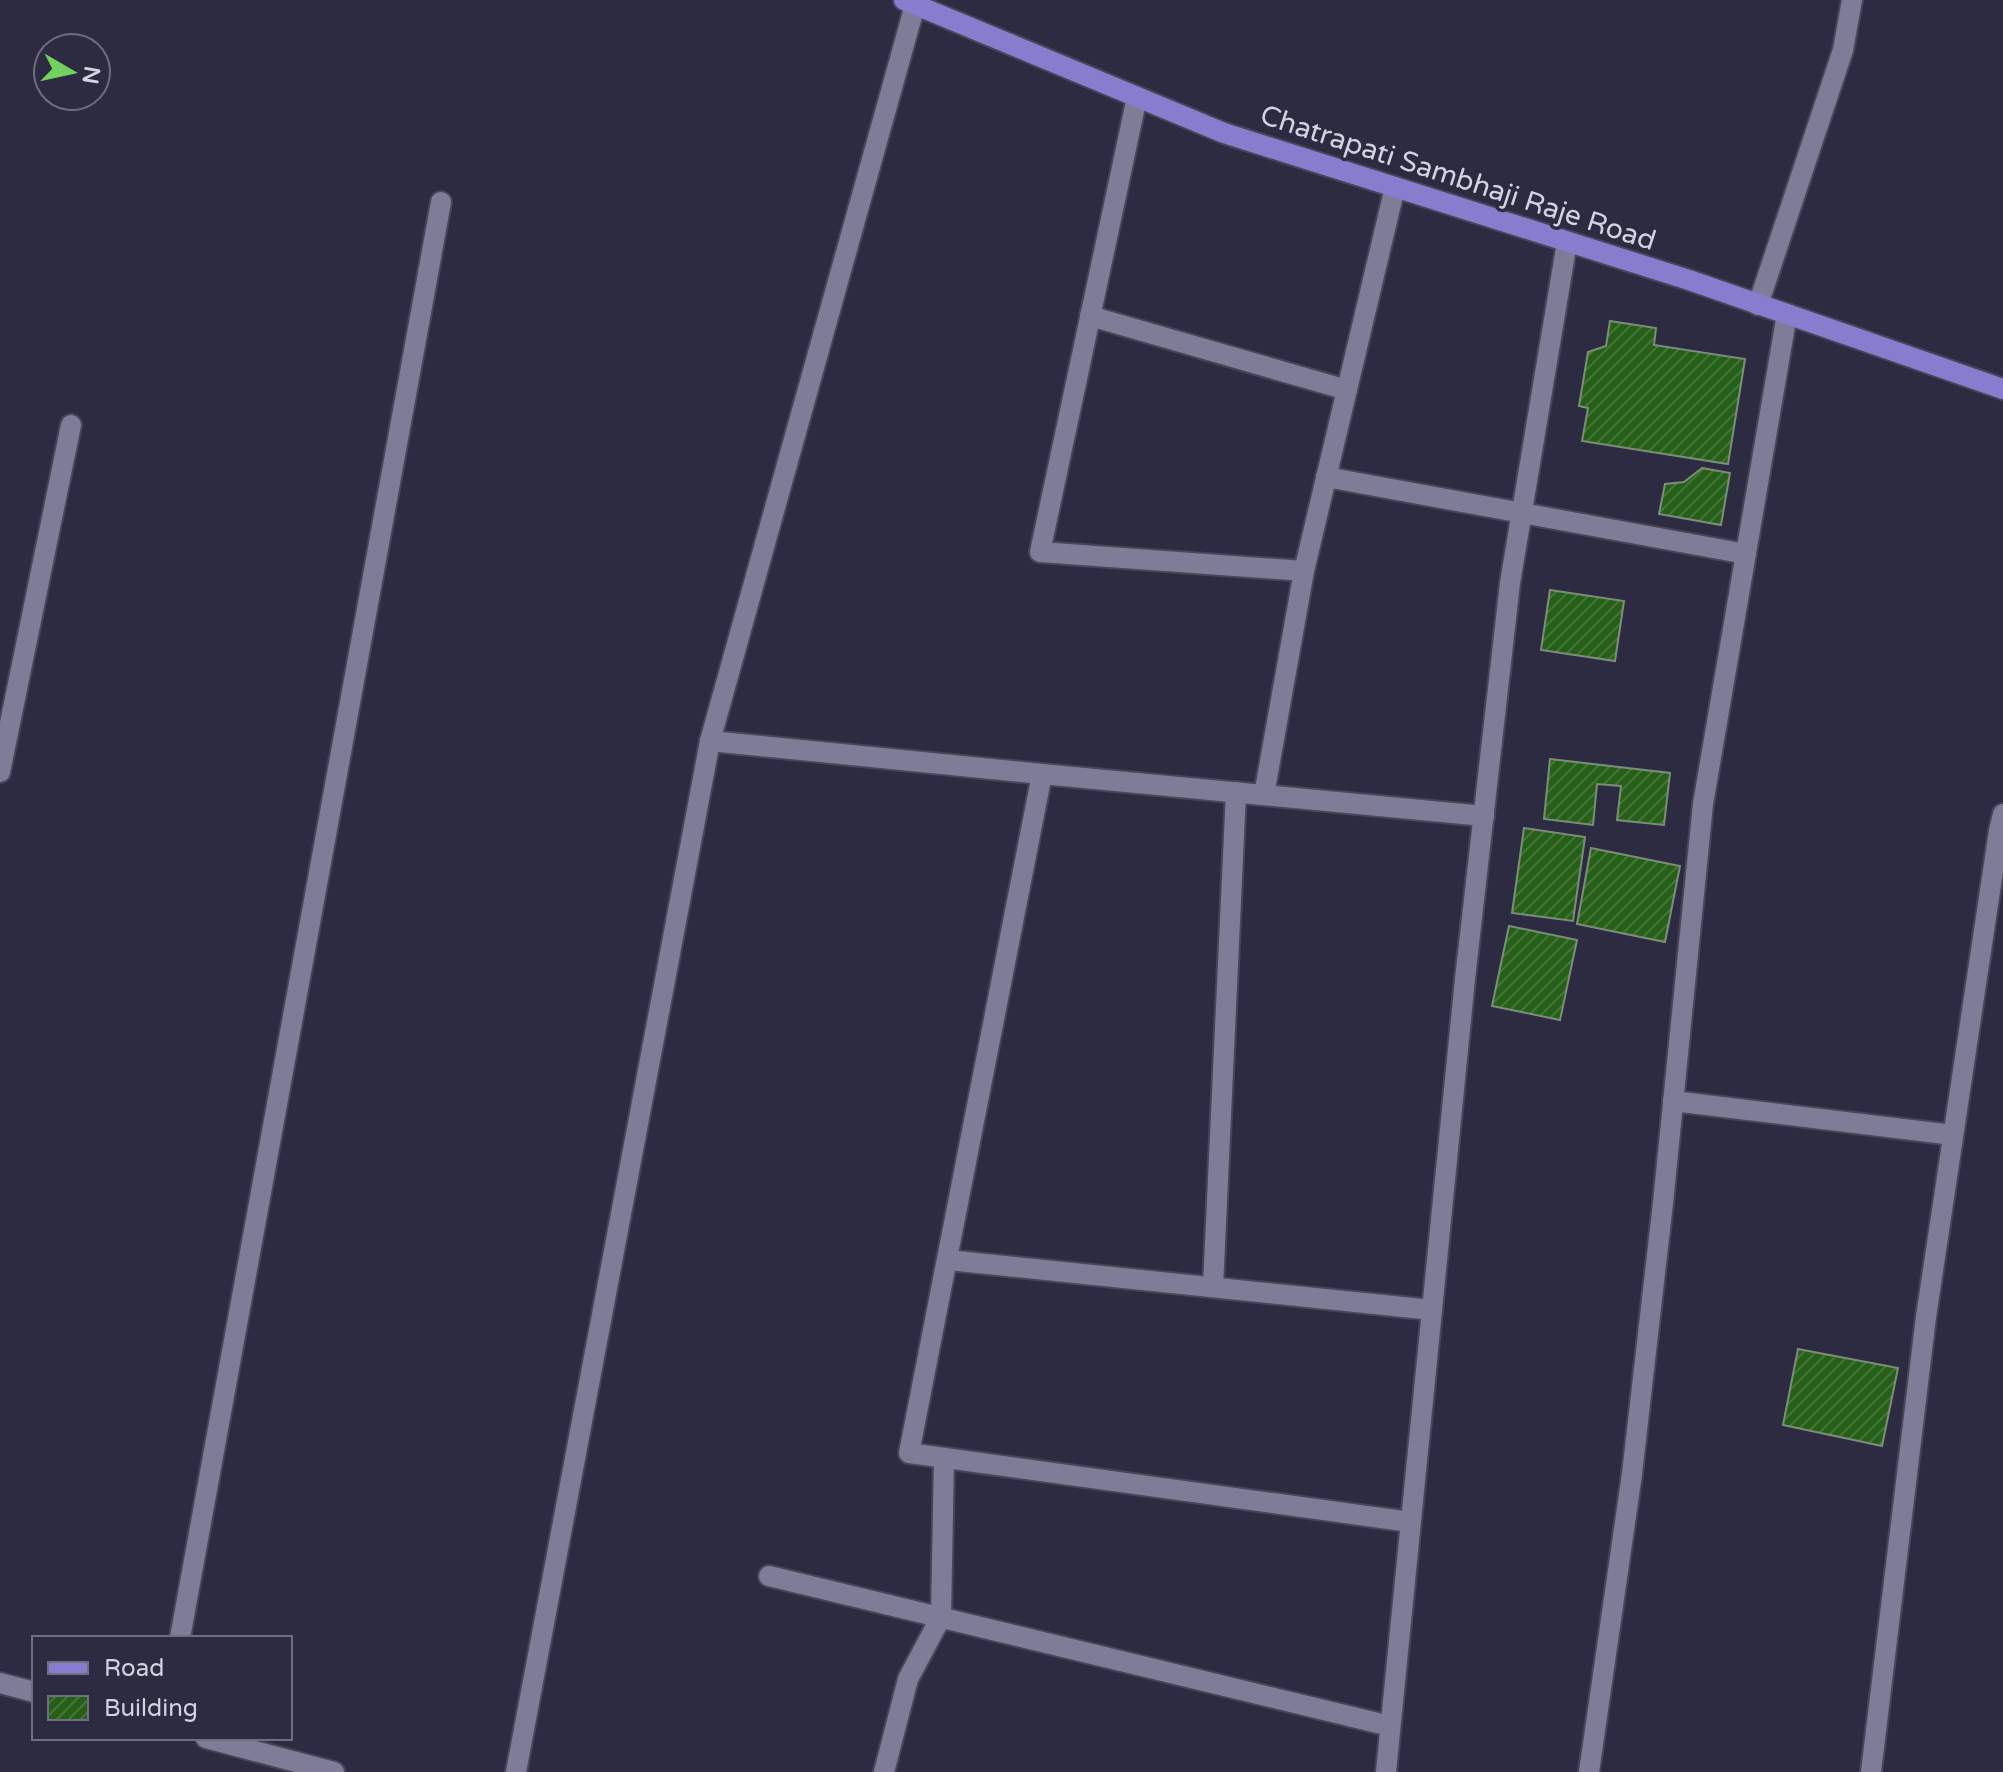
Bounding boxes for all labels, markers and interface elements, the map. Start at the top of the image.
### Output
north arrow [32,32,112,112]
text: N [77,64,105,86]
street label: Chatrapati Sambhaji Raje Road [1256,98,1660,258]
legend [32,1636,292,1740]
text: Road [104,1654,164,1683]
text: Building [104,1694,198,1723]

